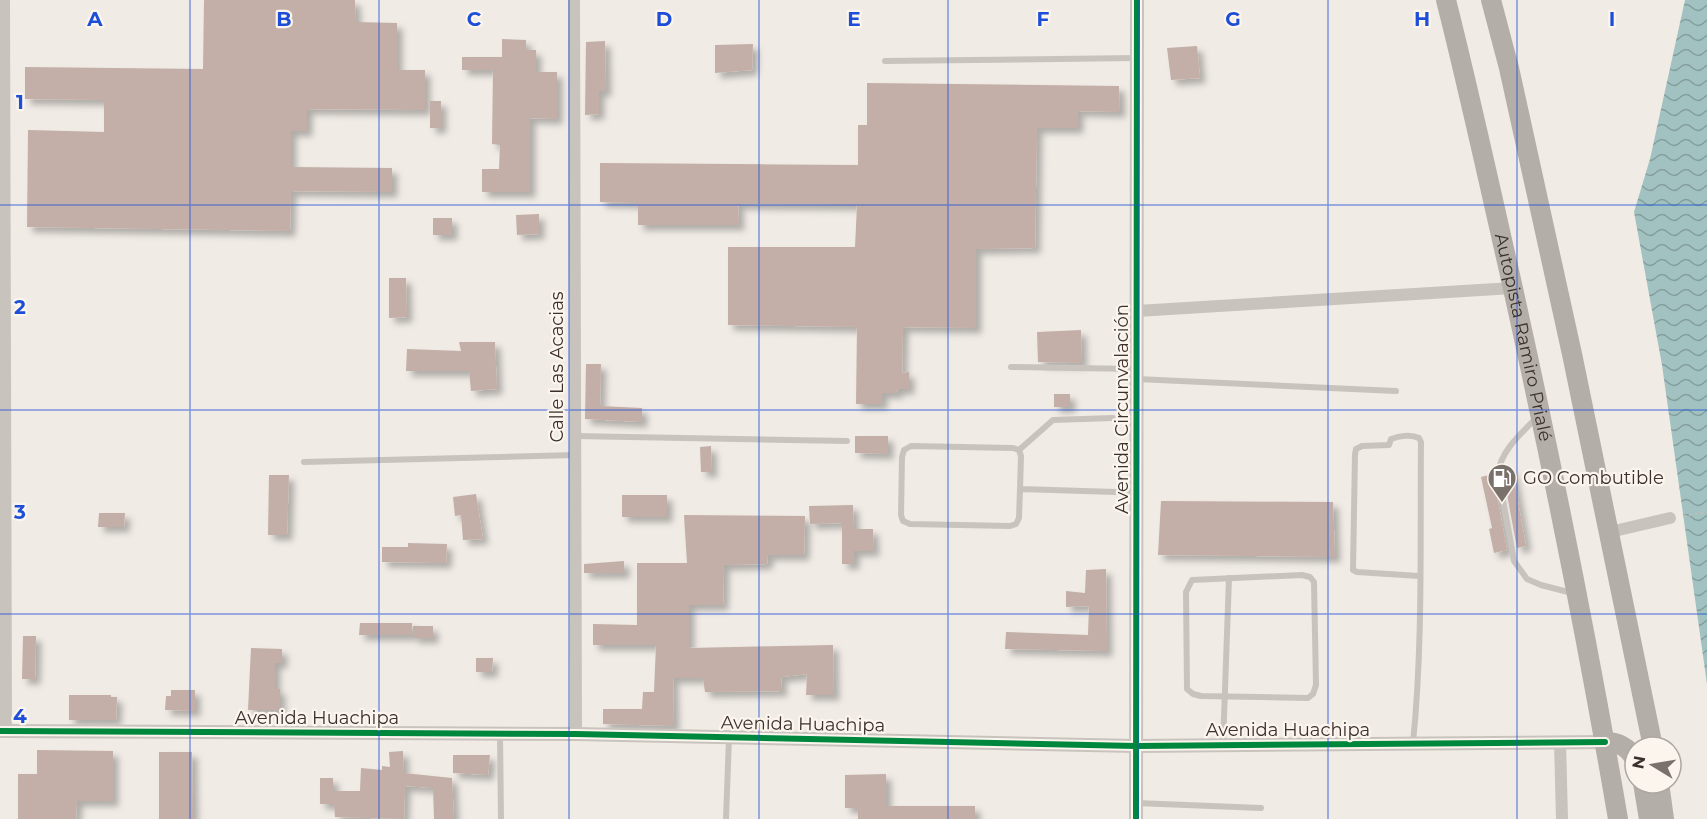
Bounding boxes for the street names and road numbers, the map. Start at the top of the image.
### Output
street label: Autopista Ramiro Prialé [1490,231,1557,443]
street label: Calle Las Acacias [546,291,568,443]
street label: Avenida Circunvalación [1111,304,1133,514]
street label: Avenida Huachipa [235,707,399,729]
street label: Avenida Huachipa [721,712,885,736]
street label: Avenida Huachipa [1206,719,1370,741]

